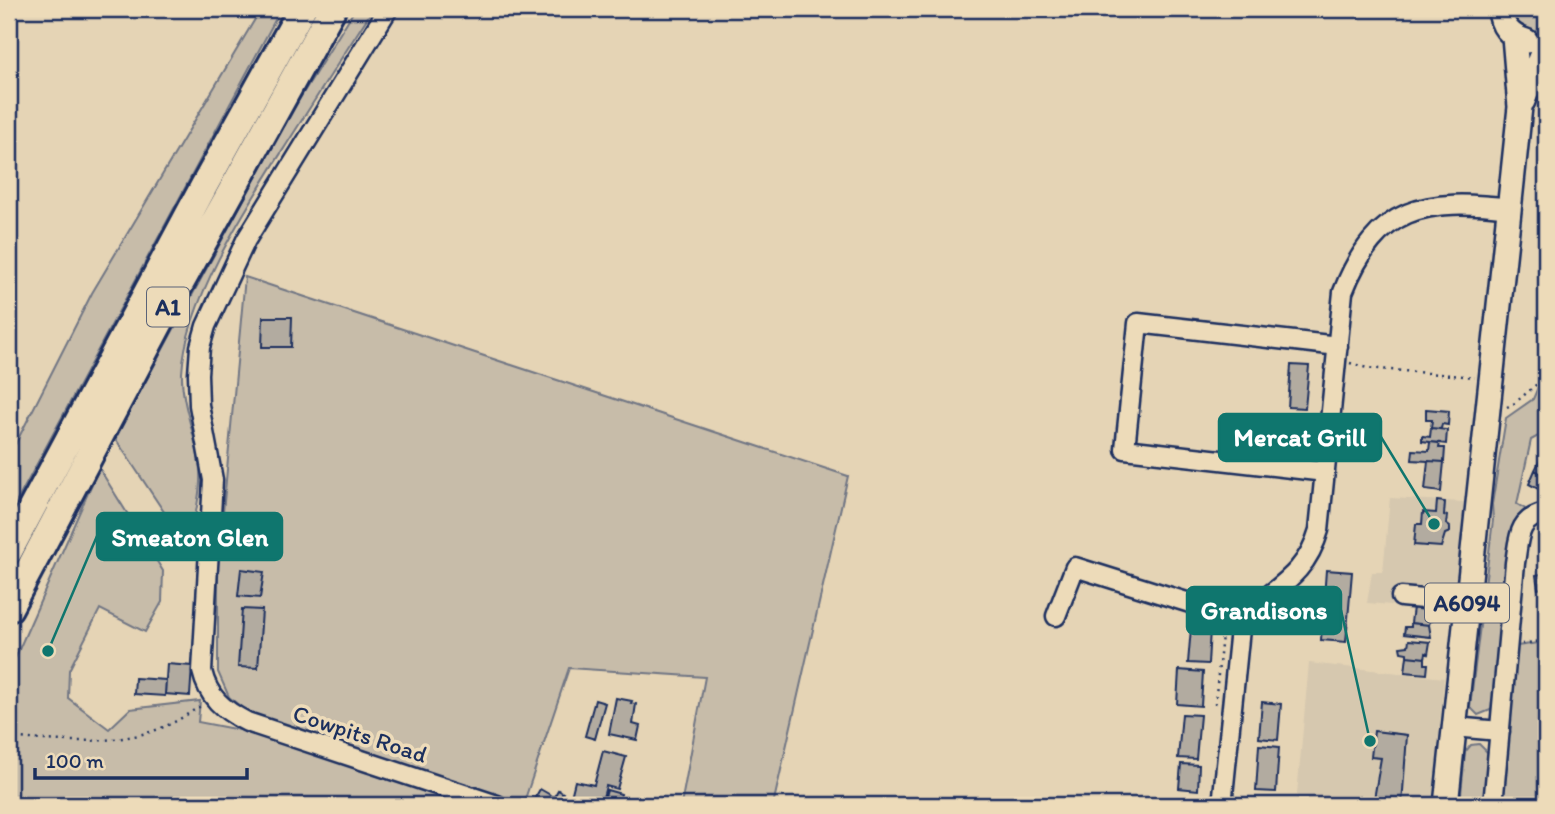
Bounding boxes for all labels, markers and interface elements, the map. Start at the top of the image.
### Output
road number: A1 [147,288,189,326]
callout: Mercat Grill [1219,414,1381,461]
text: Mercat Grill [1234,421,1367,453]
callout: Smeaton Glen [97,513,282,560]
text: Smeaton Glen [112,521,269,553]
road number: A6094 [1425,583,1509,622]
callout: Grandisons [1187,587,1341,634]
text: Grandisons [1201,594,1328,626]
street label: Cowpits Road [289,698,431,769]
scale bar [35,737,247,781]
text: 100 m [46,748,104,773]

